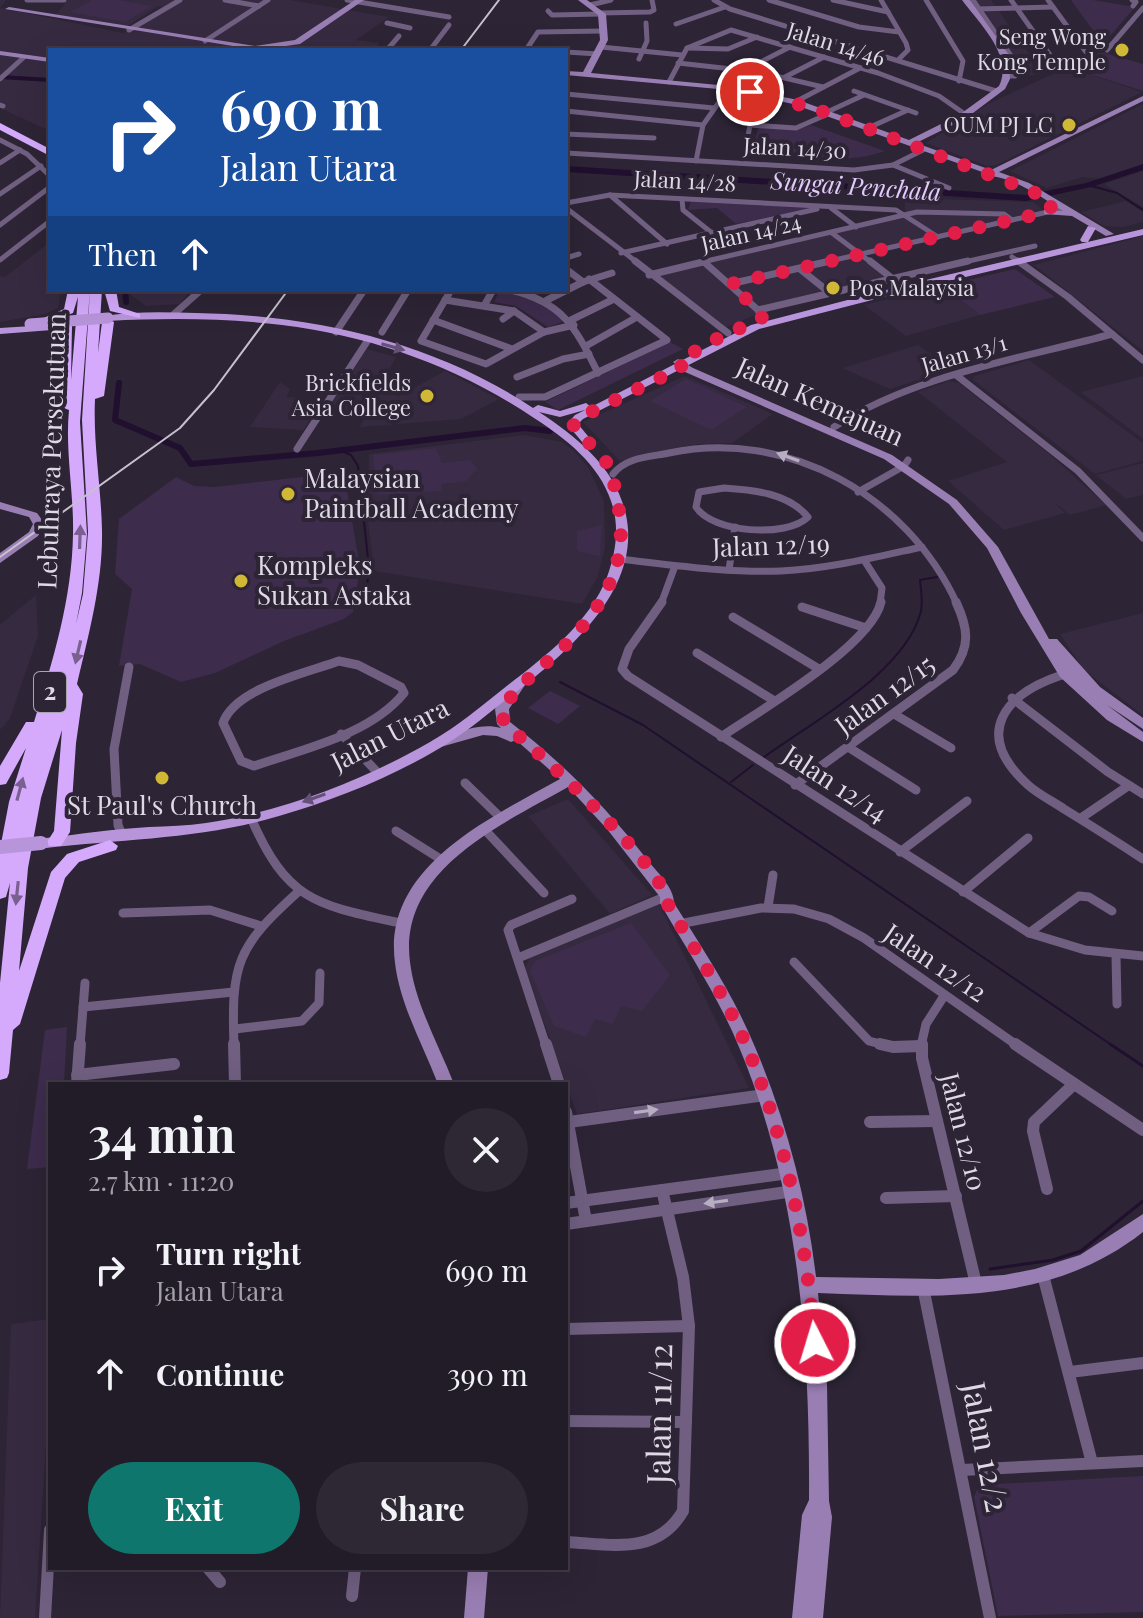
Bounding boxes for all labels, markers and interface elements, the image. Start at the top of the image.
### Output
street label: Jalan 14/46 [782,14,889,72]
place label: Seng Wong Kong Temple [977,21,1106,76]
marker: Seng Wong Kong Temple [1113,41,1131,59]
pin [716,58,784,126]
text: 690 m [220,70,382,145]
icon: arrive [728,70,772,114]
icon: right [88,80,192,184]
place label: OUM PJ LC [944,109,1053,139]
marker: OUM PJ LC [1060,116,1078,134]
street label: Jalan 14/30 [742,129,847,165]
text: Jalan Utara [220,142,397,190]
street label: Jalan 14/28 [632,162,737,198]
water label: Sungai Penchala [769,163,942,207]
street label: Jalan 14/24 [697,206,804,258]
icon: ahead [173,232,217,276]
text: Then [88,234,157,274]
place label: Pos Malaysia [849,272,974,302]
marker: Pos Malaysia [824,279,842,297]
street label: Lebuhraya Persekutuan [28,312,73,590]
street label: Jalan 13/1 [917,327,1010,380]
one-way arrow [381,341,405,354]
street label: Jalan Kemajuan [730,348,910,453]
place label: Brickfields Asia College [291,367,411,422]
marker: Brickfields Asia College [418,387,436,405]
one-way arrow [776,451,800,463]
place label: Malaysian Paintball Academy [304,460,519,525]
marker: Malaysian Paintball Academy [279,485,297,503]
one-way arrow [73,524,86,549]
street label: Jalan 12/19 [710,525,830,564]
place label: Kompleks Sukan Astaka [257,547,411,612]
marker: Kompleks Sukan Astaka [232,572,250,590]
one-way arrow [71,640,84,665]
street label: Jalan 12/15 [826,646,941,742]
road number: 2 [34,672,66,712]
street label: Jalan Utara [324,689,454,779]
street label: Jalan 12/14 [776,736,895,829]
marker: St Paul's Church [153,769,171,787]
one-way arrow [14,776,27,800]
place label: St Paul's Church [67,787,257,822]
one-way arrow [302,792,326,805]
one-way arrow [11,881,24,906]
street label: Jalan 12/12 [877,914,994,1009]
street label: Jalan 12/10 [933,1068,996,1194]
text: 34 min [88,1101,235,1165]
one-way arrow [634,1104,659,1117]
button: close [444,1108,528,1192]
text: 2.7 km · 11:20 [88,1163,234,1198]
one-way arrow [704,1196,729,1209]
text: Turn right [156,1233,301,1273]
icon: right [88,1248,132,1292]
text: 690 m [445,1250,528,1290]
text: Jalan Utara [156,1273,284,1308]
position arrow [773,1301,857,1385]
street label: Jalan 11/12 [635,1343,680,1486]
icon: ahead [88,1352,132,1396]
text: Continue [156,1354,284,1394]
text: 390 m [447,1354,528,1394]
street label: Jalan 12/2 [954,1377,1021,1515]
button: Exit [88,1462,300,1554]
button: Share [316,1462,528,1554]

